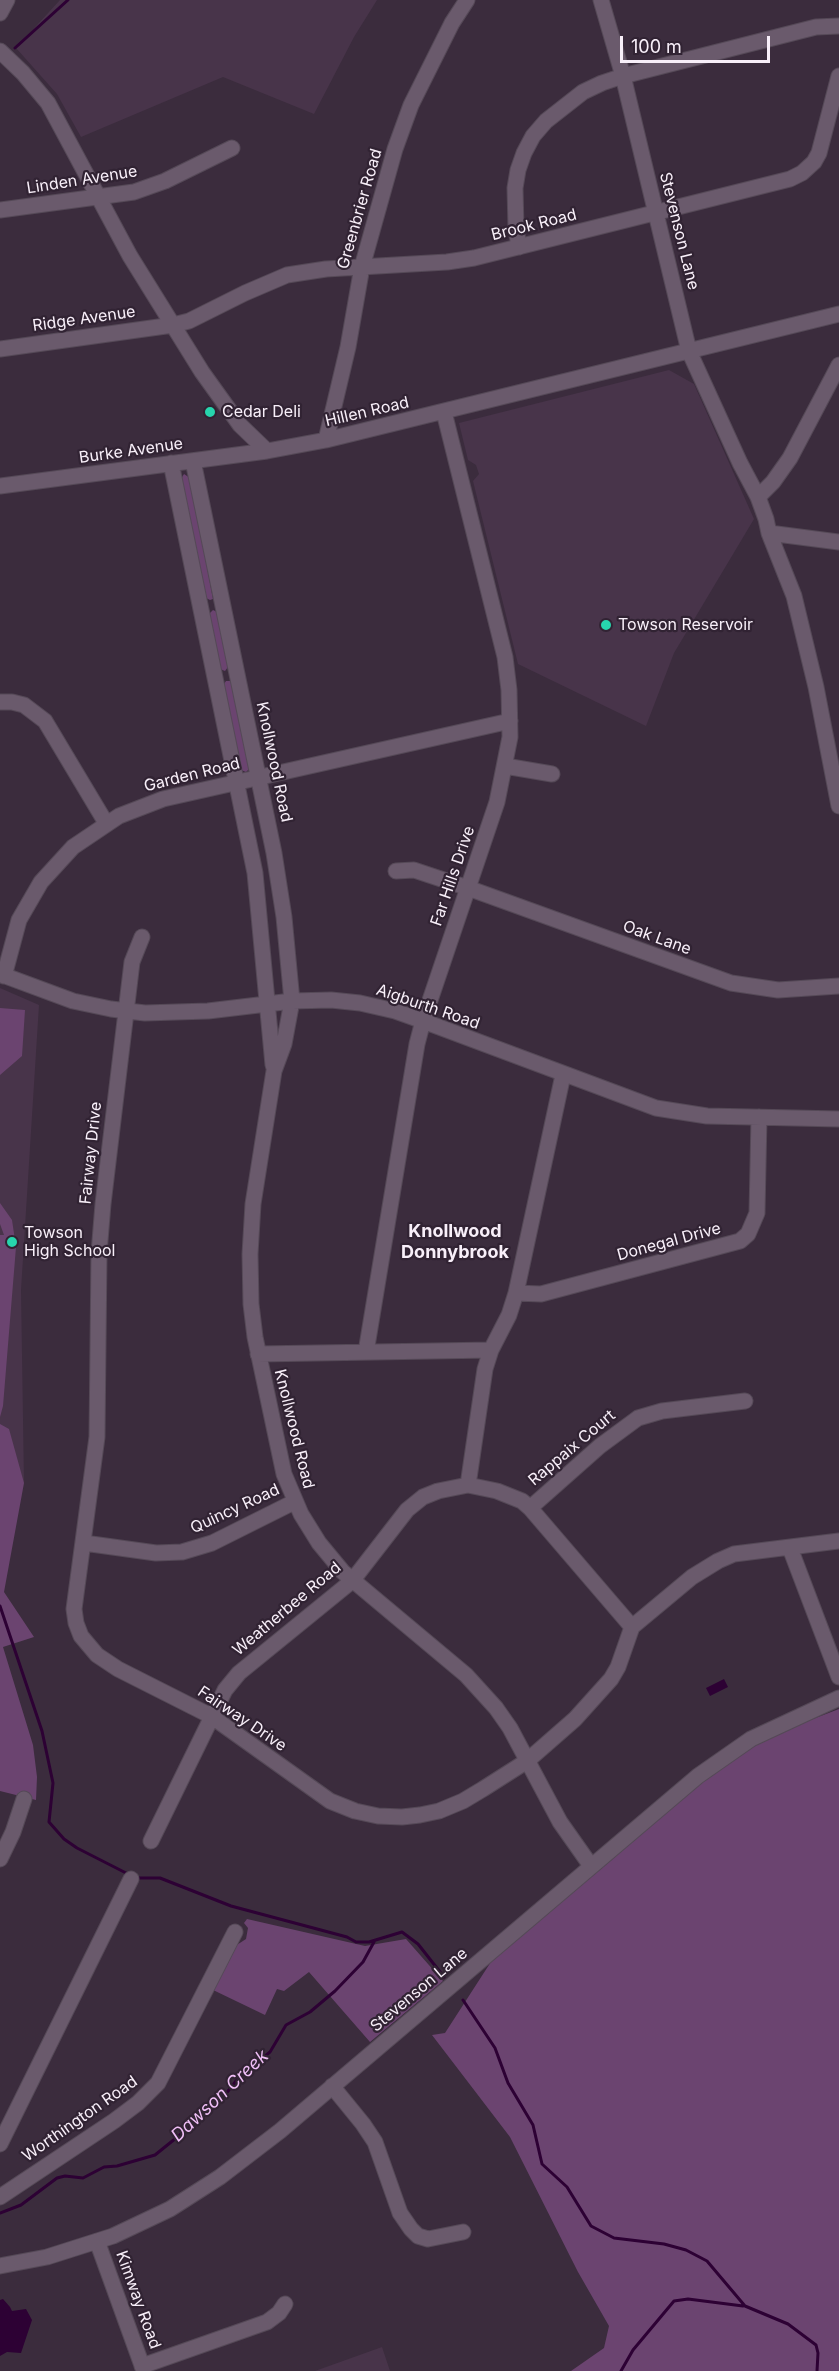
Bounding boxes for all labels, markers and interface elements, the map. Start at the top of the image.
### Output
scale bar [623,24,773,62]
text: 100 m [631,36,682,57]
street label: Greenbrier Road [334,147,386,271]
street label: Linden Avenue [25,162,139,198]
street label: Stevenson Lane [655,170,703,292]
street label: Brook Road [489,205,579,245]
street label: Ridge Avenue [31,302,137,336]
street label: Hillen Road [323,393,411,431]
place label: Cedar Deli [222,402,301,422]
marker: Cedar Deli [203,405,217,419]
street label: Burke Avenue [78,434,184,468]
place label: Towson Reservoir [618,615,753,635]
marker: Towson Reservoir [599,618,613,632]
street label: Knollwood Road [252,700,296,824]
street label: Garden Road [142,754,242,796]
street label: Far Hills Drive [427,823,479,929]
street label: Oak Lane [620,917,694,959]
street label: Aigburth Road [374,980,482,1034]
street label: Fairway Drive [76,1101,106,1205]
street label: Donegal Drive [615,1219,723,1265]
district label: Knollwood Donnybrook [401,1221,509,1264]
place label: Towson High School [24,1223,115,1261]
marker: Towson High School [5,1235,19,1249]
street label: Knollwood Road [270,1367,318,1491]
street label: Rappaix Court [525,1406,619,1490]
street label: Quincy Road [187,1480,283,1538]
street label: Weatherbee Road [229,1558,345,1660]
street label: Fairway Drive [194,1682,290,1756]
street label: Stevenson Lane [367,1944,471,2036]
water label: Dawson Creek [167,2045,273,2147]
street label: Worthington Road [19,2072,141,2166]
street label: Kimway Road [111,2248,165,2352]

